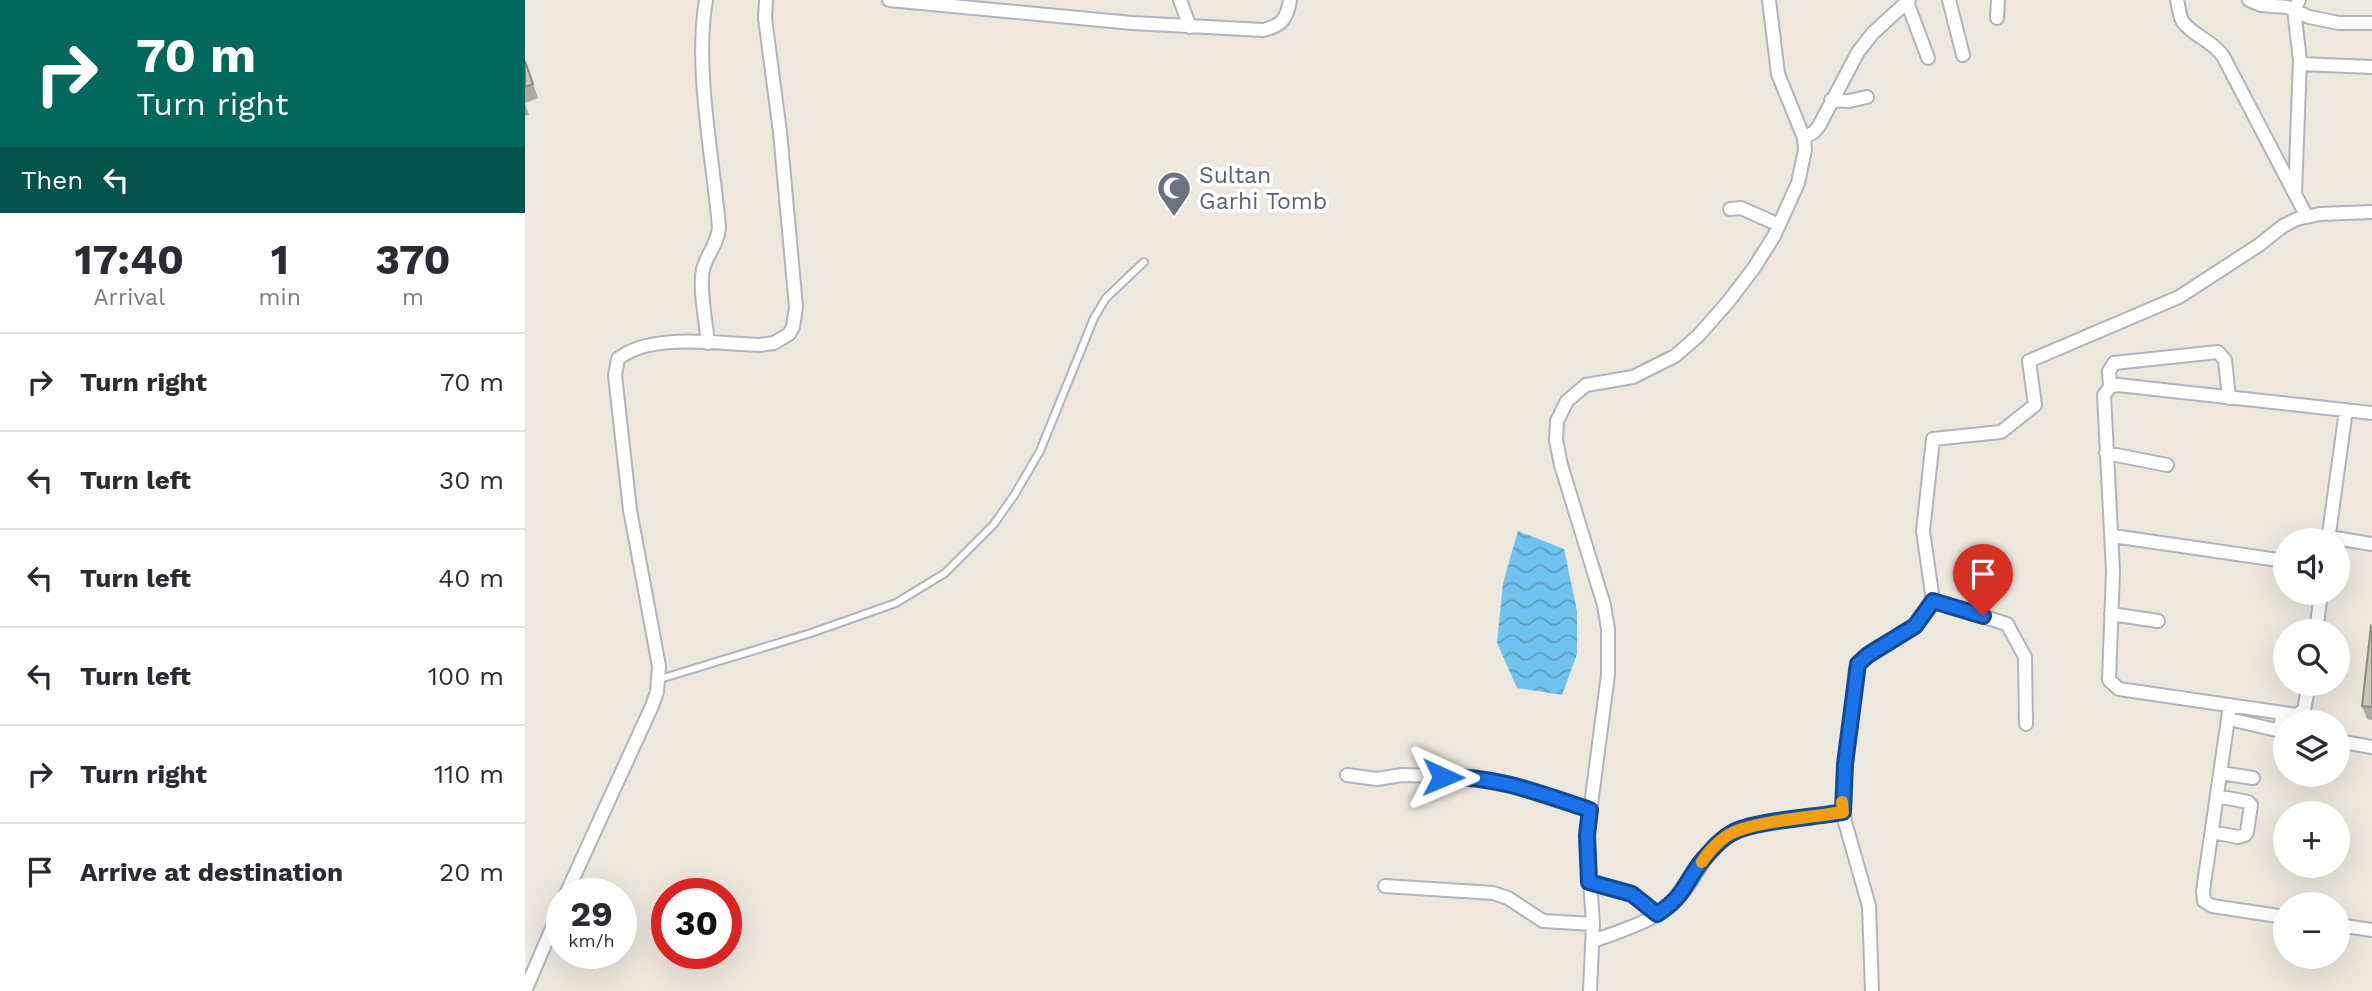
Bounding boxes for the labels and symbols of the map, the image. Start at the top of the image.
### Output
place label: Sultan Garhi Tomb [1199,162,1327,215]
mosque icon: Sultan Garhi Tomb [1155,169,1193,218]
pin [1953,544,2013,616]
position arrow [1406,740,1480,814]
speed limit sign: 30 [651,878,742,969]

